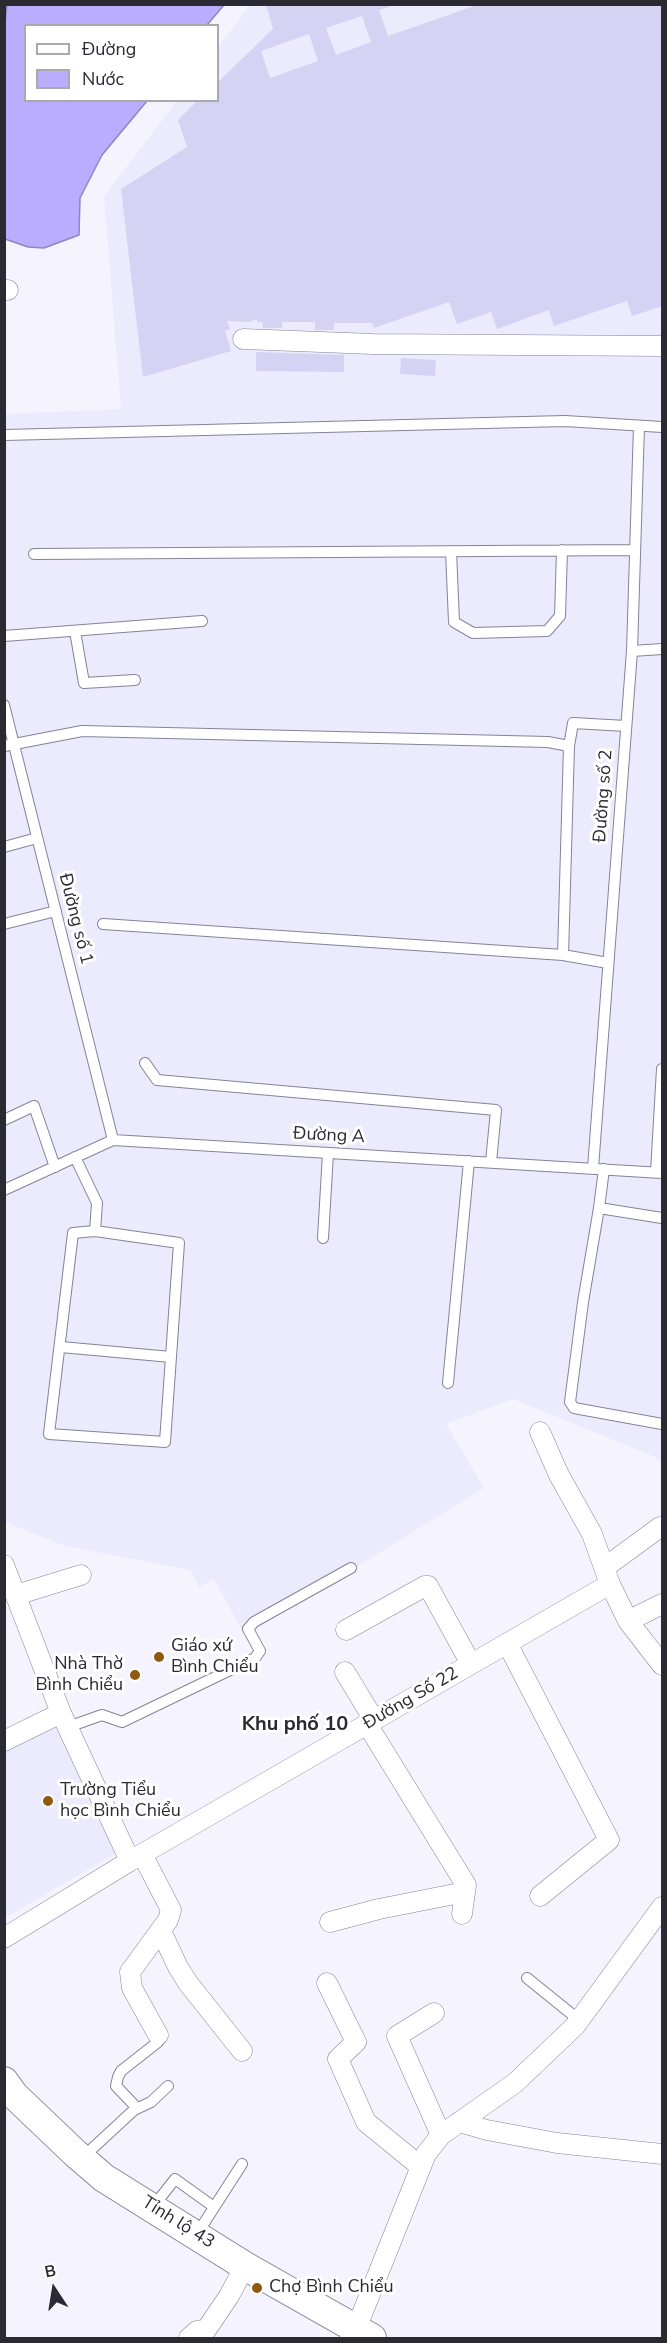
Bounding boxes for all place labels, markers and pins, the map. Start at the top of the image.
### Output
place label: Giáo xứ Bình Chiểu [171,1636,259,1678]
marker: Giáo xứ Bình Chiểu [152,1650,166,1664]
place label: Nhà Thờ Bình Chiểu [35,1654,123,1696]
marker: Nhà Thờ Bình Chiểu [128,1668,142,1682]
place label: Trường Tiểu học Bình Chiểu [60,1780,181,1822]
marker: Trường Tiểu học Bình Chiểu [41,1794,55,1808]
place label: Chợ Bình Chiểu [269,2277,394,2299]
marker: Chợ Bình Chiểu [250,2281,264,2295]

